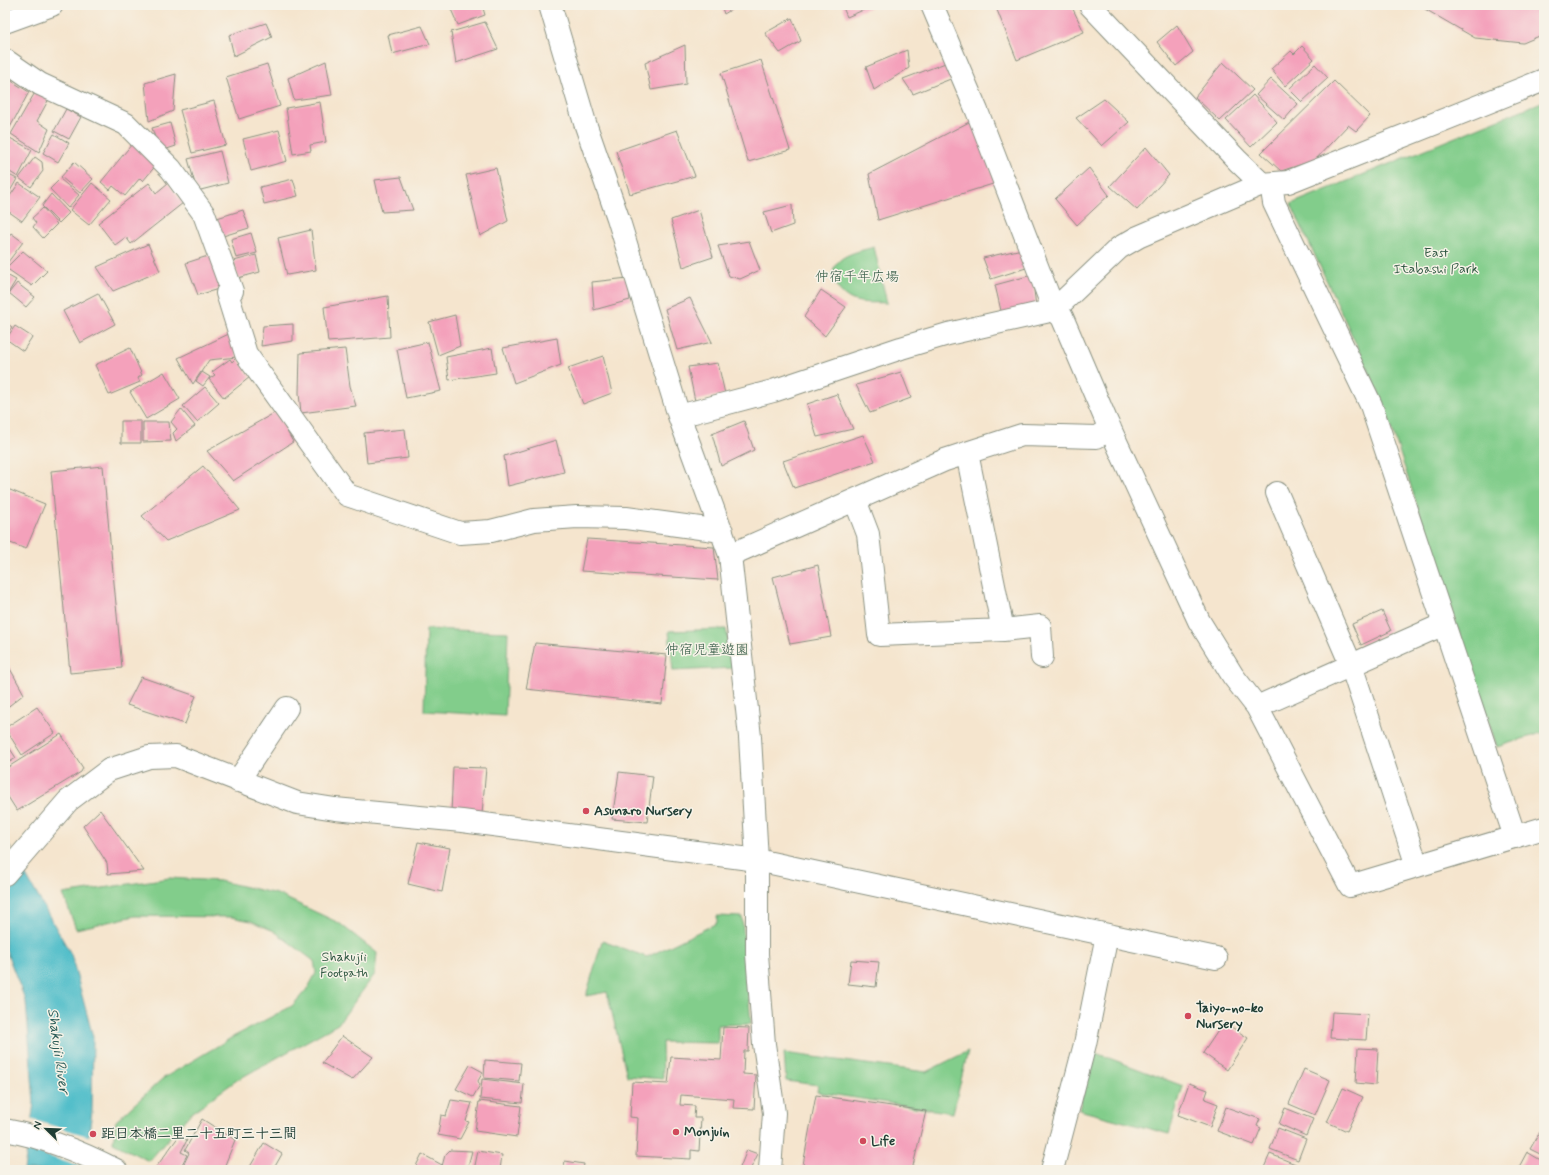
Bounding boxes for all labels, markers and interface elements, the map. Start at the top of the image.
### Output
park label: East Itabashi Park [1393,244,1479,278]
park label: 仲宿千年広場 [815,268,899,286]
park label: 仲宿児童遊園 [665,641,749,659]
place label: Asunaro Nursery [594,802,692,820]
marker: Asunaro Nursery [581,806,591,816]
park label: Shakujii Footpath [320,948,368,982]
place label: Taiyo-no-ko Nursery [1196,999,1263,1033]
water label: Shakujii River [42,1007,74,1097]
marker: Taiyo-no-ko Nursery [1183,1011,1193,1021]
north arrow [26,1109,66,1149]
text: N [30,1119,46,1132]
place label: Monjuin [684,1123,730,1142]
place label: 距日本橋二里二十五町三十三間 [101,1125,297,1143]
marker: Monjuin [671,1127,681,1137]
marker: 距日本橋二里二十五町三十三間 [88,1129,98,1139]
place label: Life [871,1132,895,1150]
marker: Life [858,1136,868,1146]

